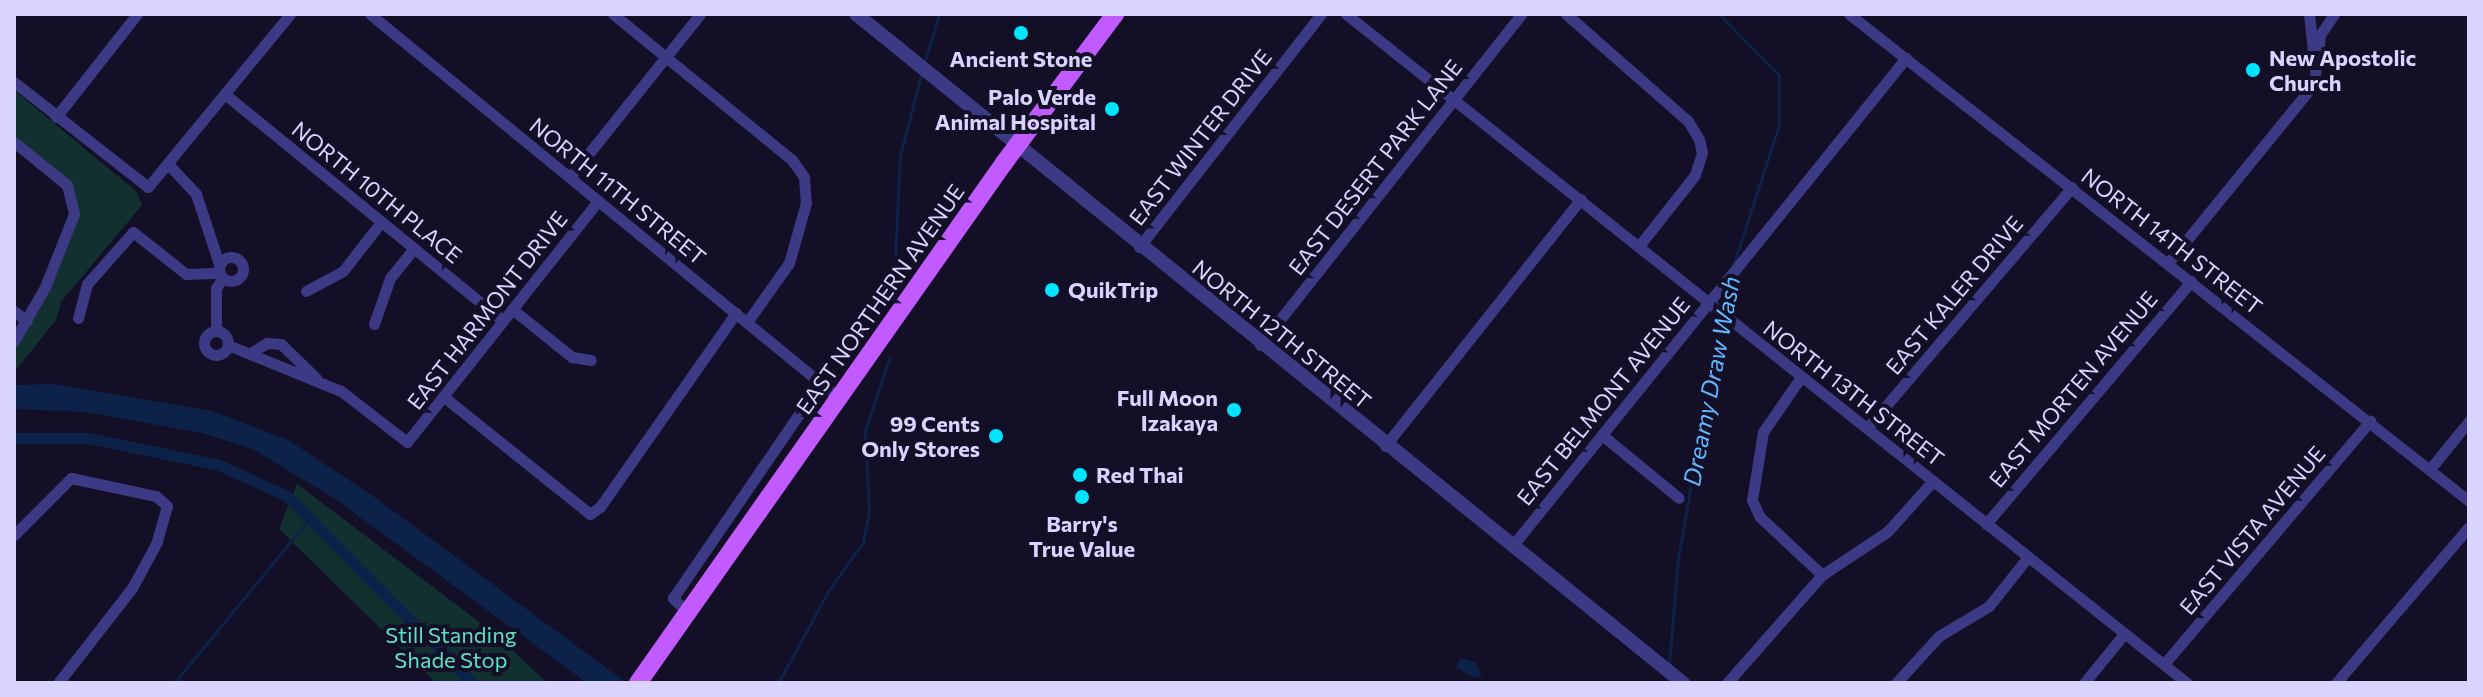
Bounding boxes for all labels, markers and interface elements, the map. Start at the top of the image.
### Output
marker: Ancient Stone [1012,24,1030,42]
street label: EAST WINTER DRIVE [1123,44,1277,230]
place label: New Apostolic Church [2269,44,2416,96]
place label: Ancient Stone [950,46,1092,72]
street label: EAST DESERT PARK LANE [1283,54,1467,280]
marker: New Apostolic Church [2244,61,2262,79]
place label: Palo Verde Animal Hospital [935,83,1096,134]
marker: Palo Verde Animal Hospital [1103,100,1121,118]
street label: NORTH 11TH STREET [525,112,711,270]
street label: NORTH 10TH PLACE [287,115,467,269]
street label: NORTH 14TH STREET [2076,162,2268,320]
street label: EAST NORTHERN AVENUE [790,179,970,419]
street label: EAST HARMONT DRIVE [401,206,573,414]
street label: EAST KALER DRIVE [1880,210,2028,380]
street label: NORTH 12TH STREET [1188,254,1376,414]
water label: Dreamy Draw Wash [1677,274,1745,488]
place label: QuikTrip [1068,277,1158,303]
marker: QuikTrip [1043,281,1061,299]
street label: EAST MORTEN AVENUE [1983,286,2163,492]
street label: EAST BELMONT AVENUE [1511,292,1695,510]
street label: NORTH 13TH STREET [1759,314,1949,472]
place label: Full Moon Izakaya [1117,384,1218,436]
marker: Full Moon Izakaya [1225,401,1243,419]
place label: 99 Cents Only Stores [861,410,980,462]
marker: 99 Cents Only Stores [987,427,1005,445]
street label: EAST VISTA AVENUE [2174,440,2330,620]
place label: Red Thai [1096,462,1184,488]
marker: Red Thai [1071,466,1089,484]
marker: Barry's True Value [1073,488,1091,506]
place label: Barry's True Value [1029,510,1135,562]
park label: Still Standing Shade Stop [385,621,517,672]

